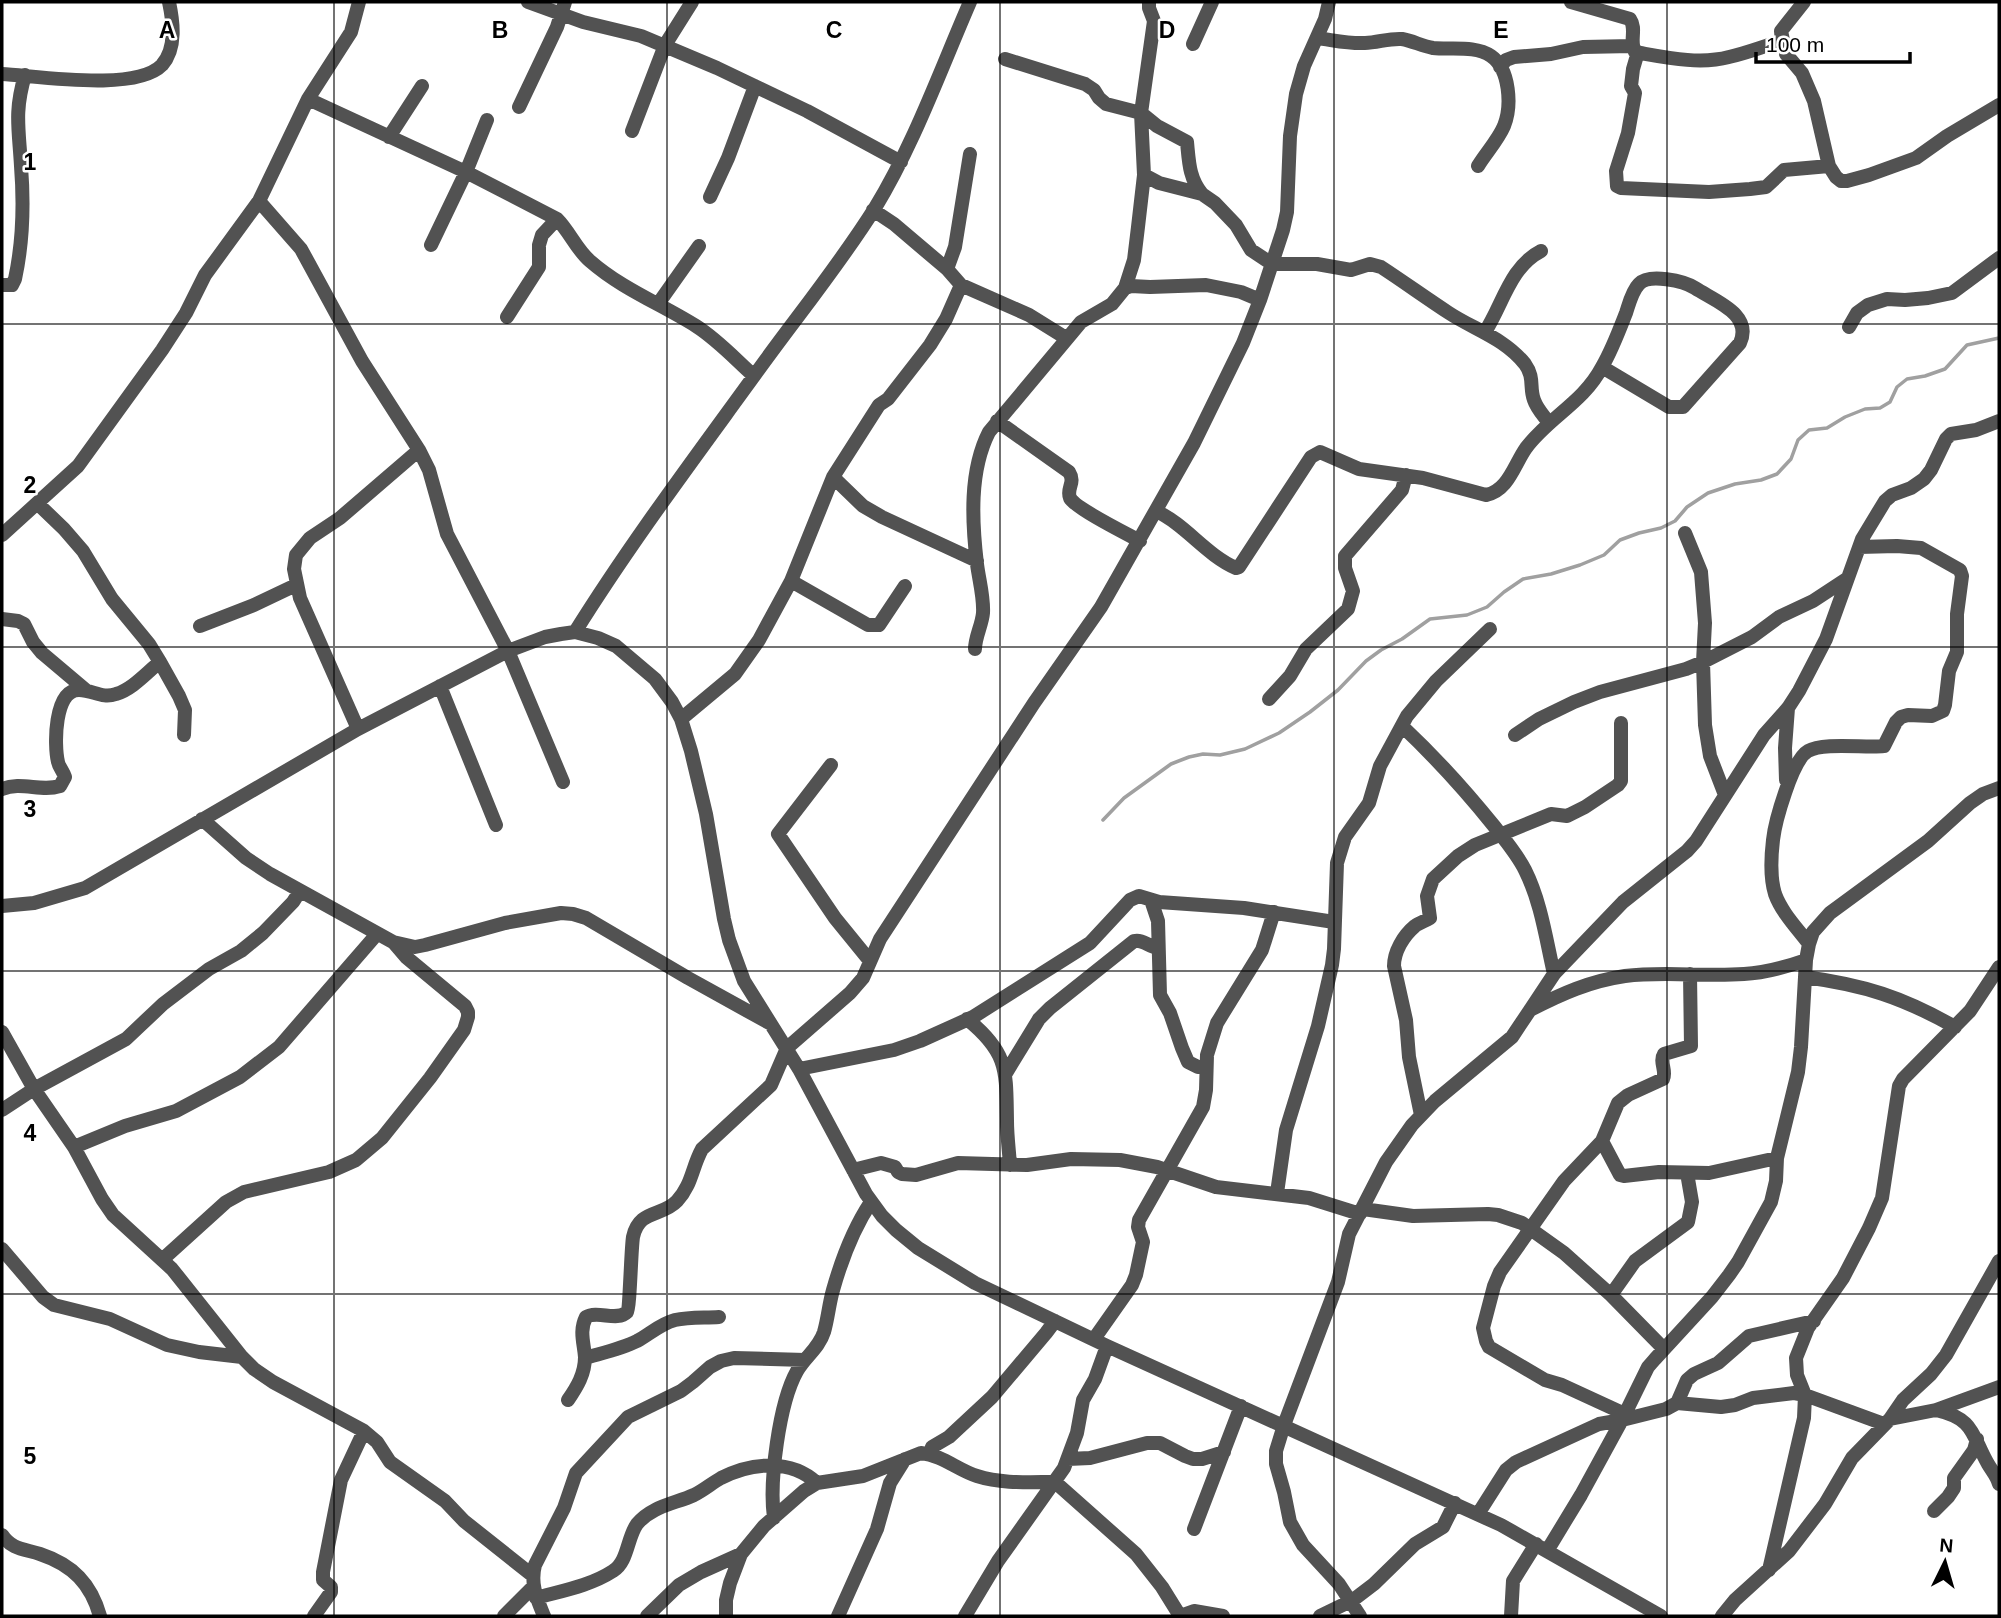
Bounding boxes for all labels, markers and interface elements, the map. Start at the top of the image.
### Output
text: A [159,17,175,43]
text: B [492,17,508,43]
text: C [826,17,842,43]
text: D [1159,17,1175,43]
text: E [1493,17,1509,43]
scale bar [1756,21,1910,65]
text: 100 m [1766,33,1824,56]
text: 1 [24,149,37,175]
text: 2 [24,472,36,498]
text: 3 [24,796,36,822]
text: 4 [24,1120,37,1146]
text: 5 [24,1443,37,1469]
north arrow [1910,1527,1980,1597]
text: N [1939,1535,1954,1557]

